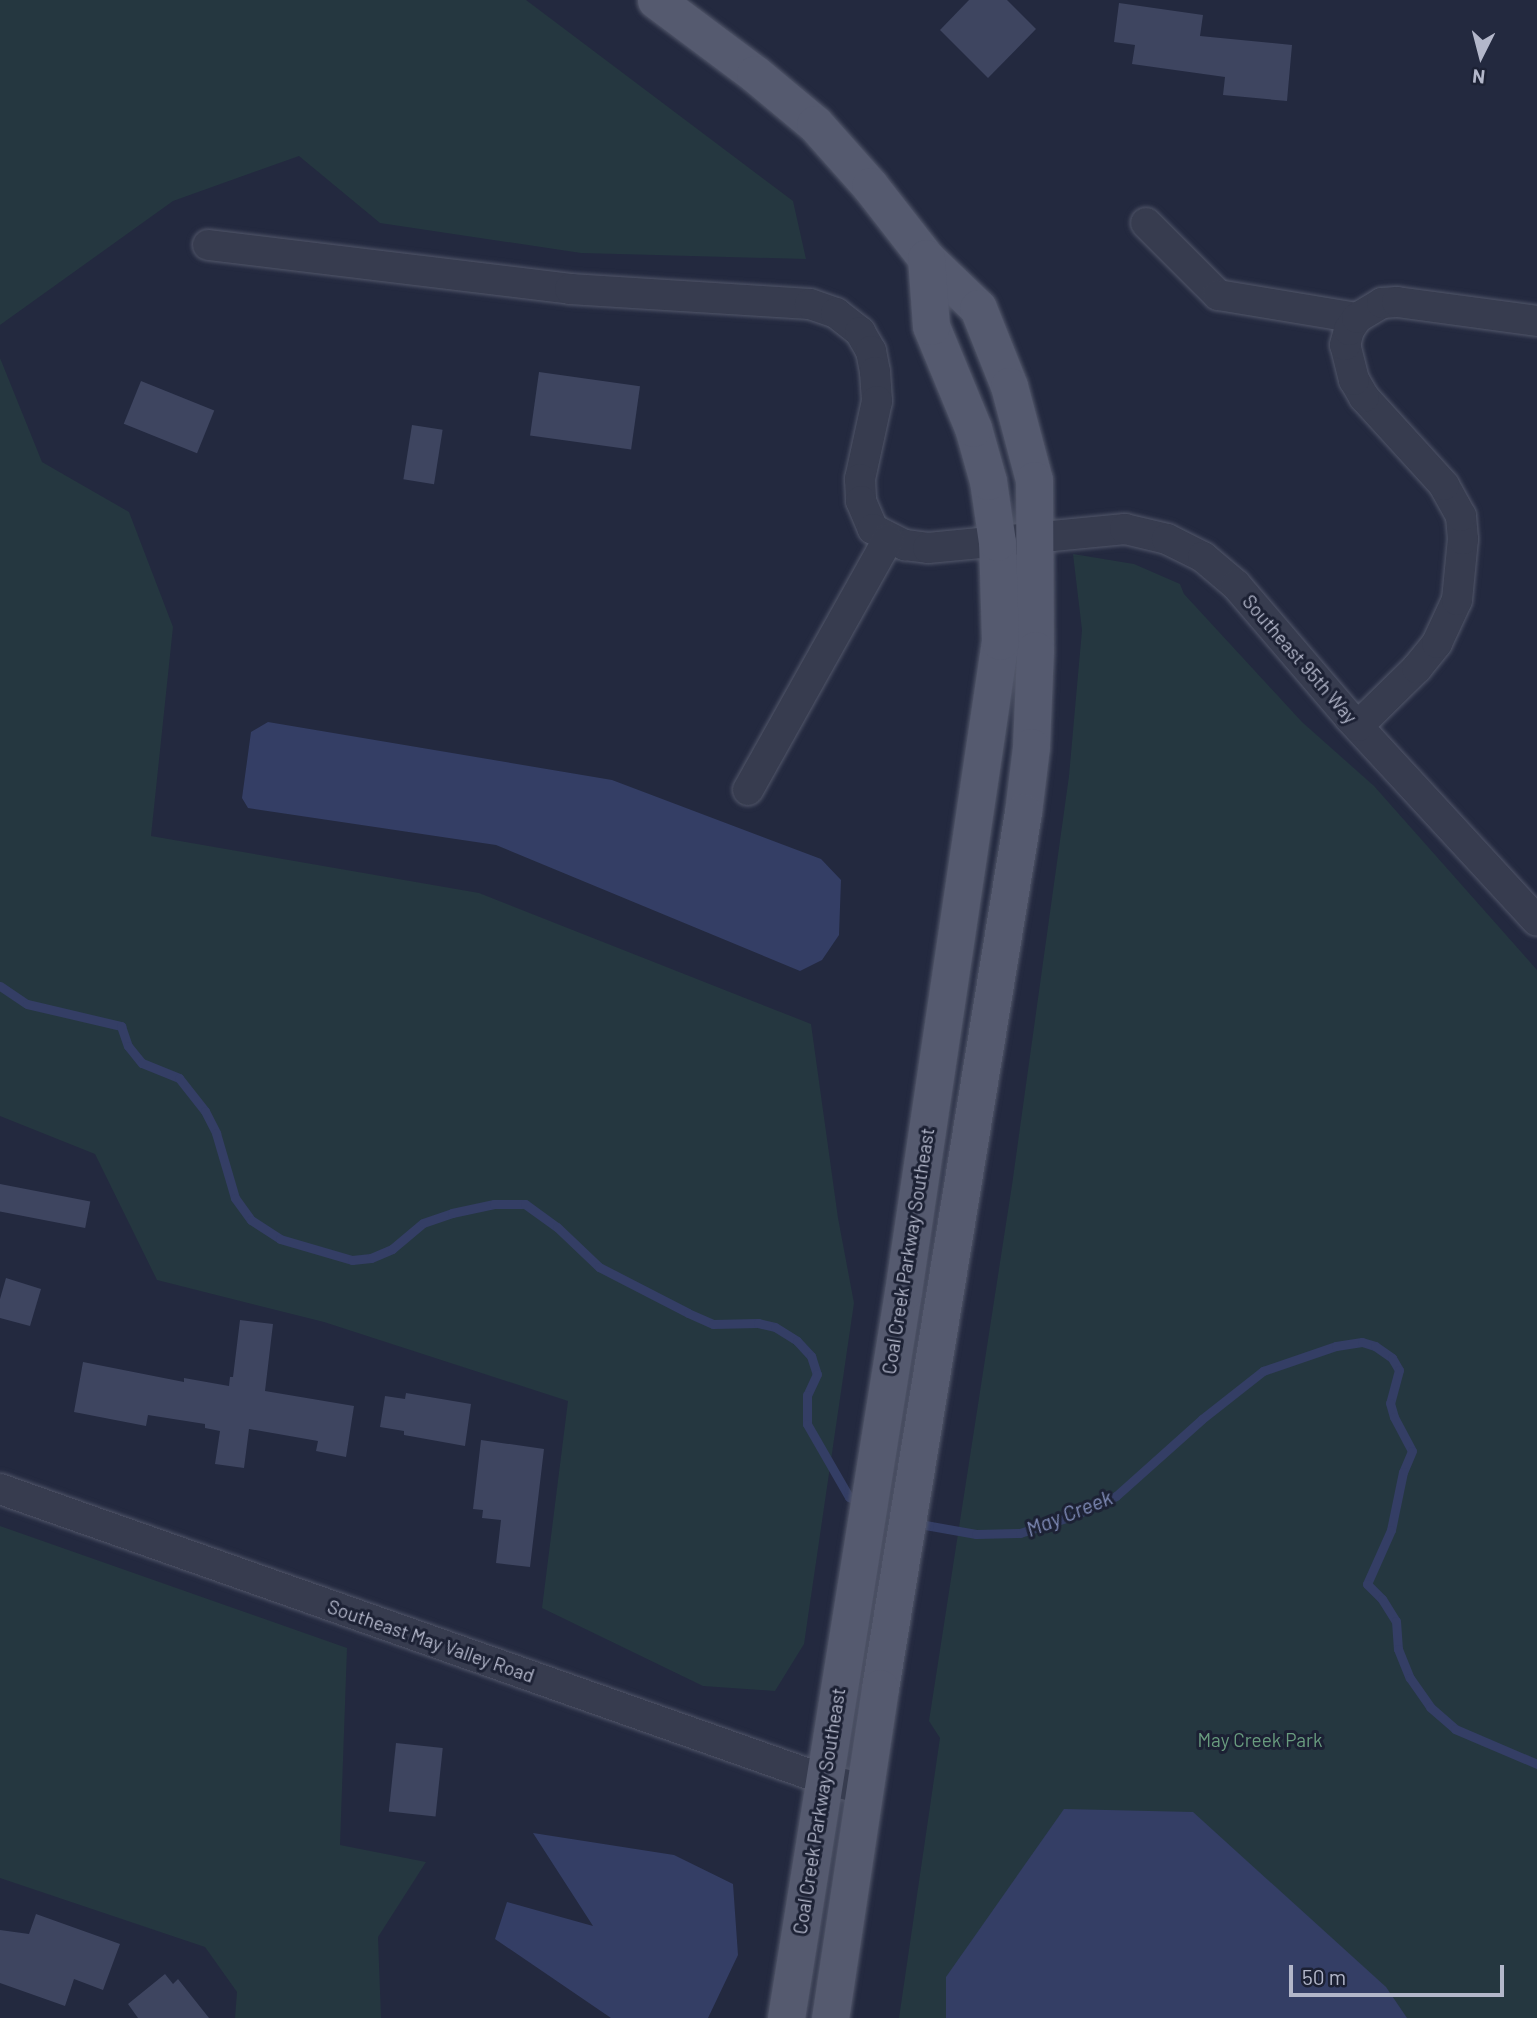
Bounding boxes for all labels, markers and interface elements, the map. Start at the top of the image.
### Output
north arrow [1446,21,1516,91]
text: N [1471,65,1486,89]
street label: Southeast 95th Way [1238,590,1362,728]
street label: Coal Creek Parkway Southeast [877,1126,939,1376]
water label: May Creek [1022,1484,1116,1542]
street label: Southeast May Valley Road [325,1595,537,1687]
street label: Coal Creek Parkway Southeast [788,1686,850,1936]
park label: May Creek Park [1197,1729,1323,1751]
scale bar [1292,1952,1507,1996]
text: 50 m [1302,1964,1346,1989]

